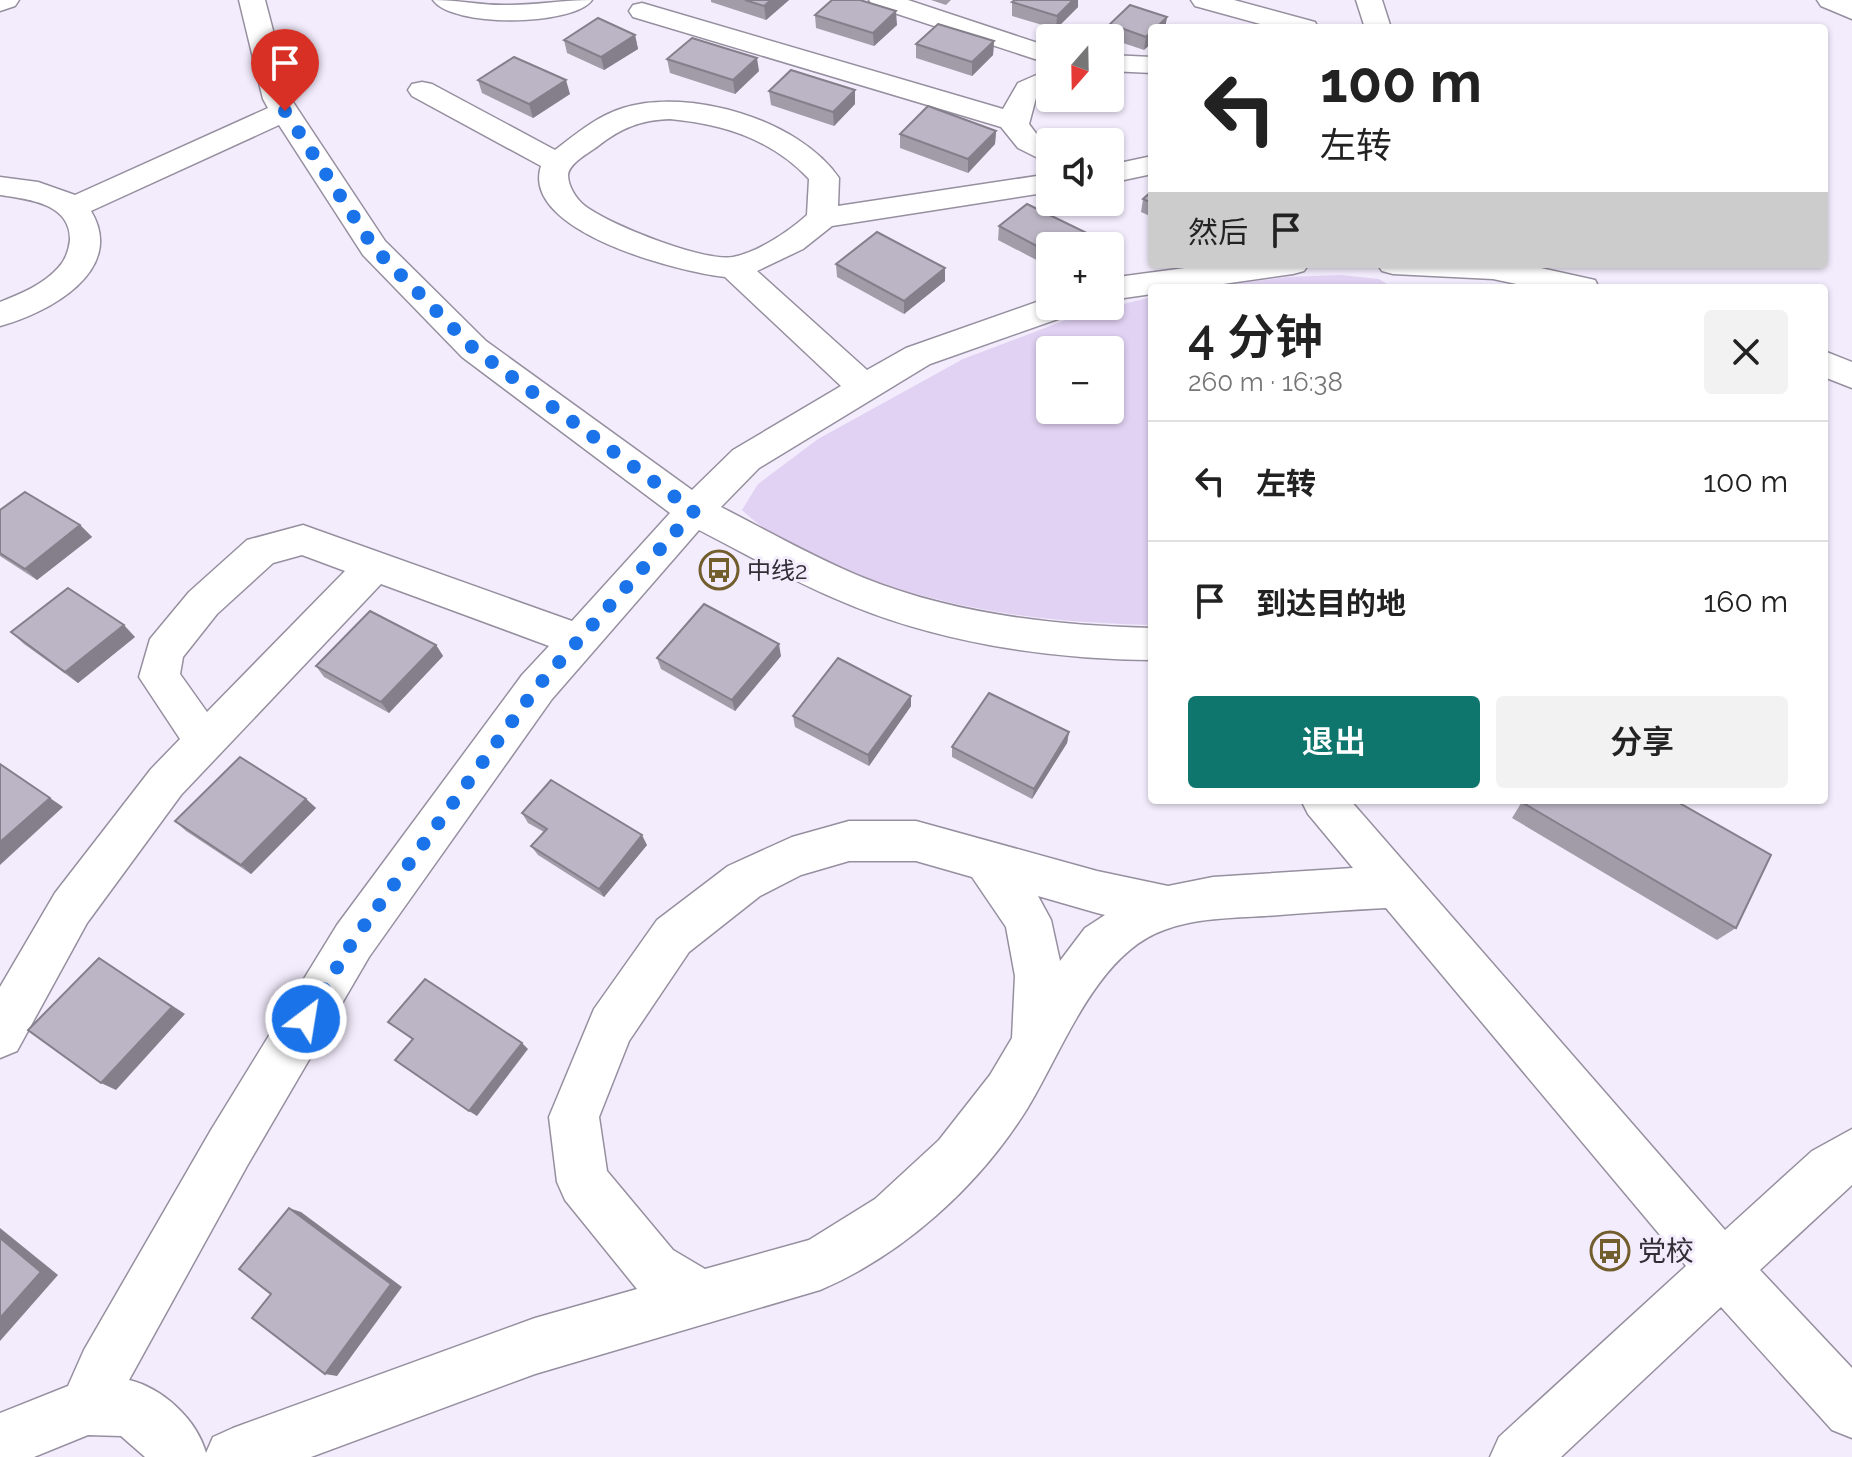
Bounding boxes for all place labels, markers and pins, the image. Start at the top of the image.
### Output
pin [251,29,319,111]
bus stop icon: 中线2 [698,549,740,591]
place label: 中线2 [747,556,808,585]
bus stop icon: 党校 [1589,1230,1631,1272]
place label: 党校 [1638,1235,1694,1268]

